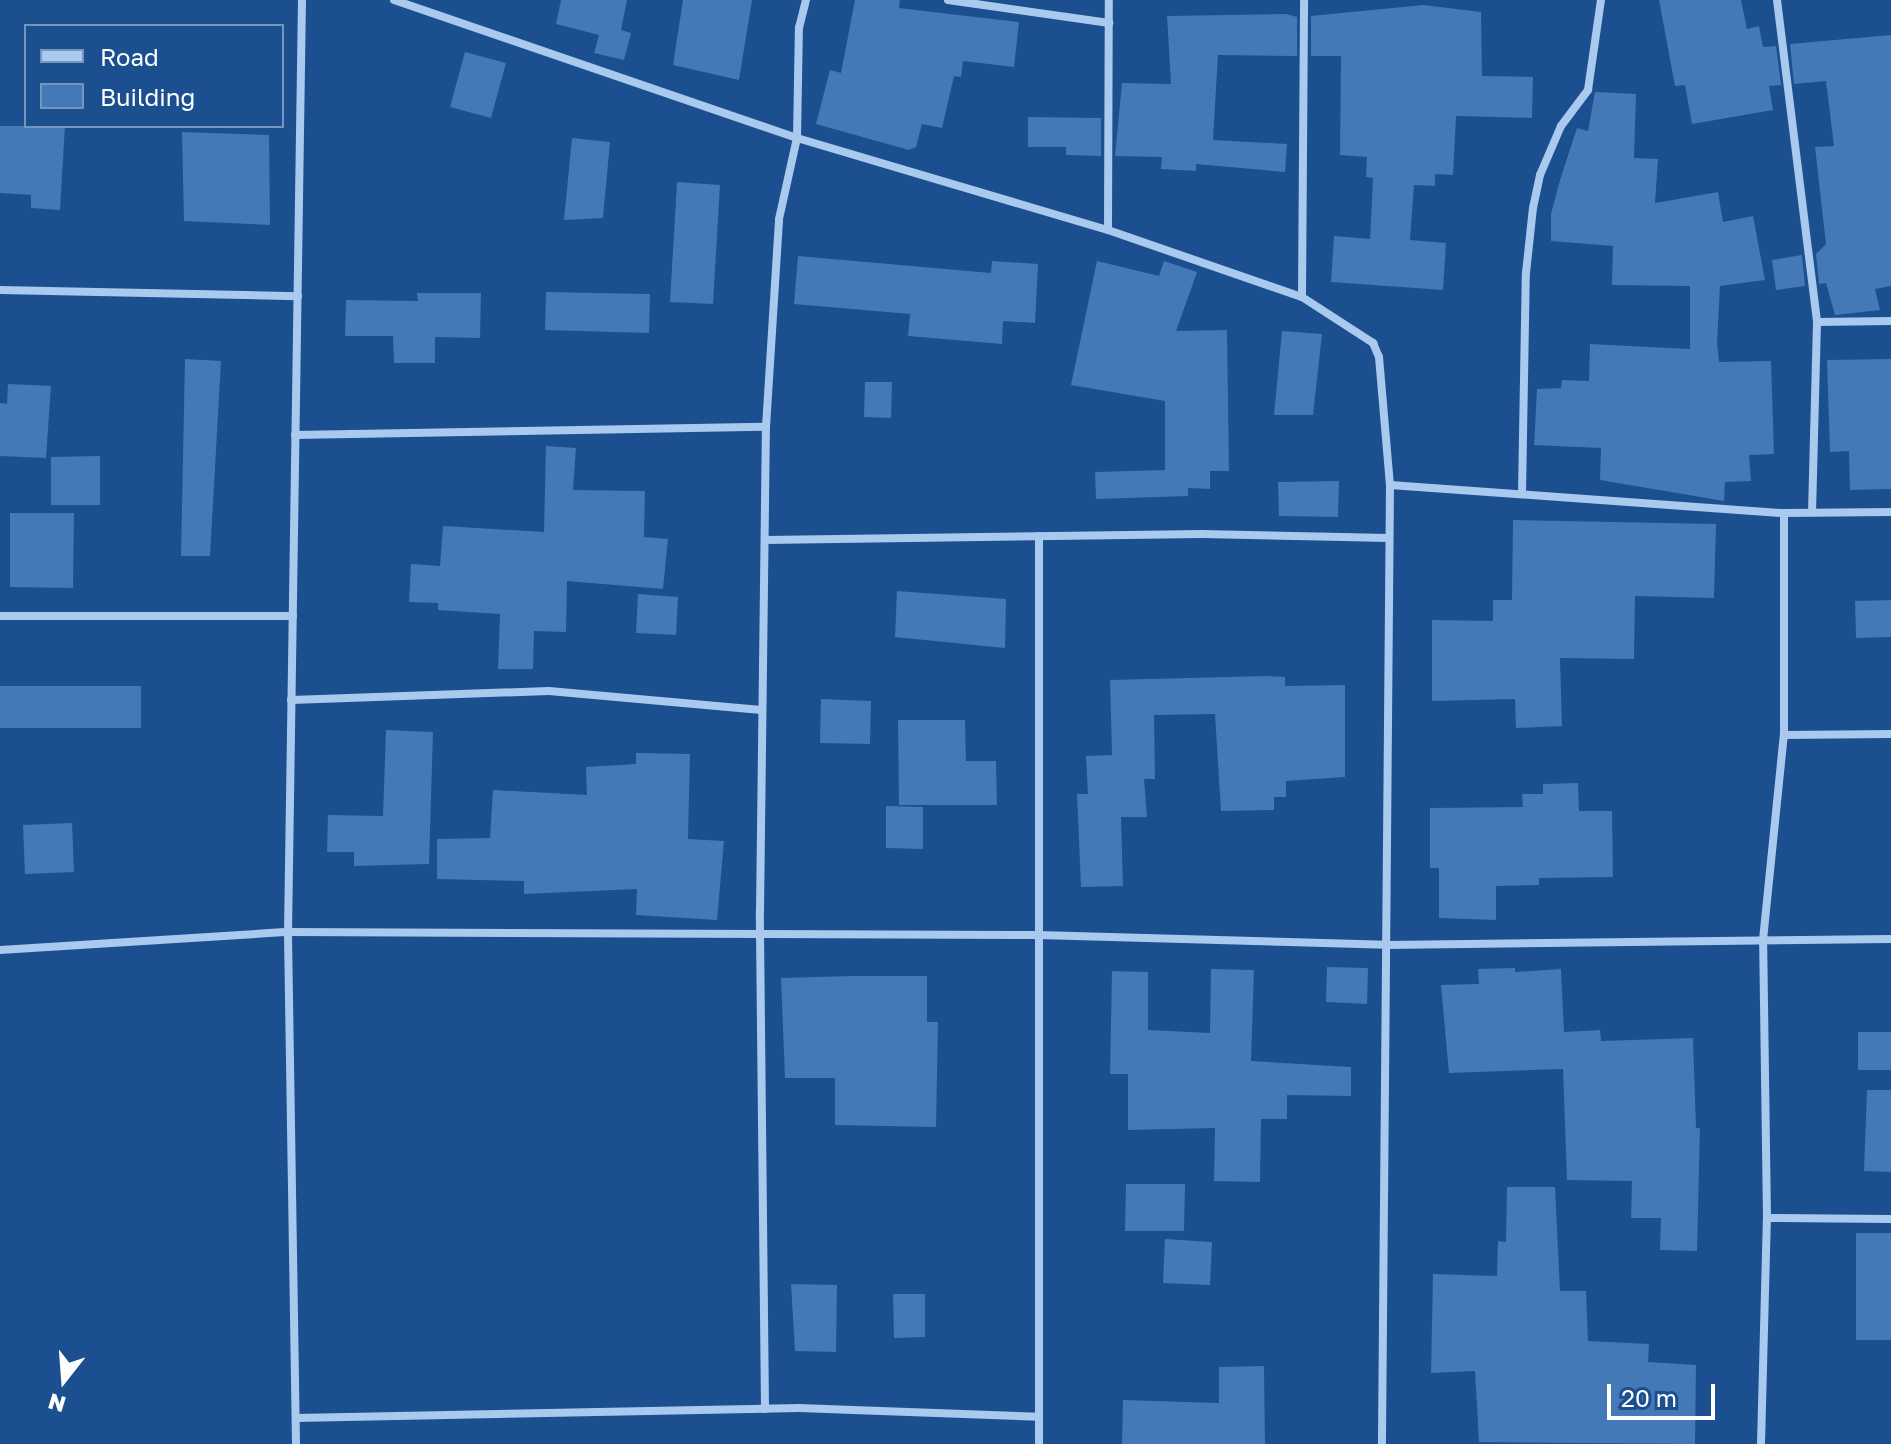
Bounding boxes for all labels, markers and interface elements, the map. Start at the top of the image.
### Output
legend [24,24,284,128]
text: Road [100,42,159,71]
text: Building [100,82,195,111]
north arrow [24,1340,104,1420]
scale bar [1611,1368,1719,1418]
text: 20 m [1621,1383,1677,1412]
text: N [45,1388,69,1419]

